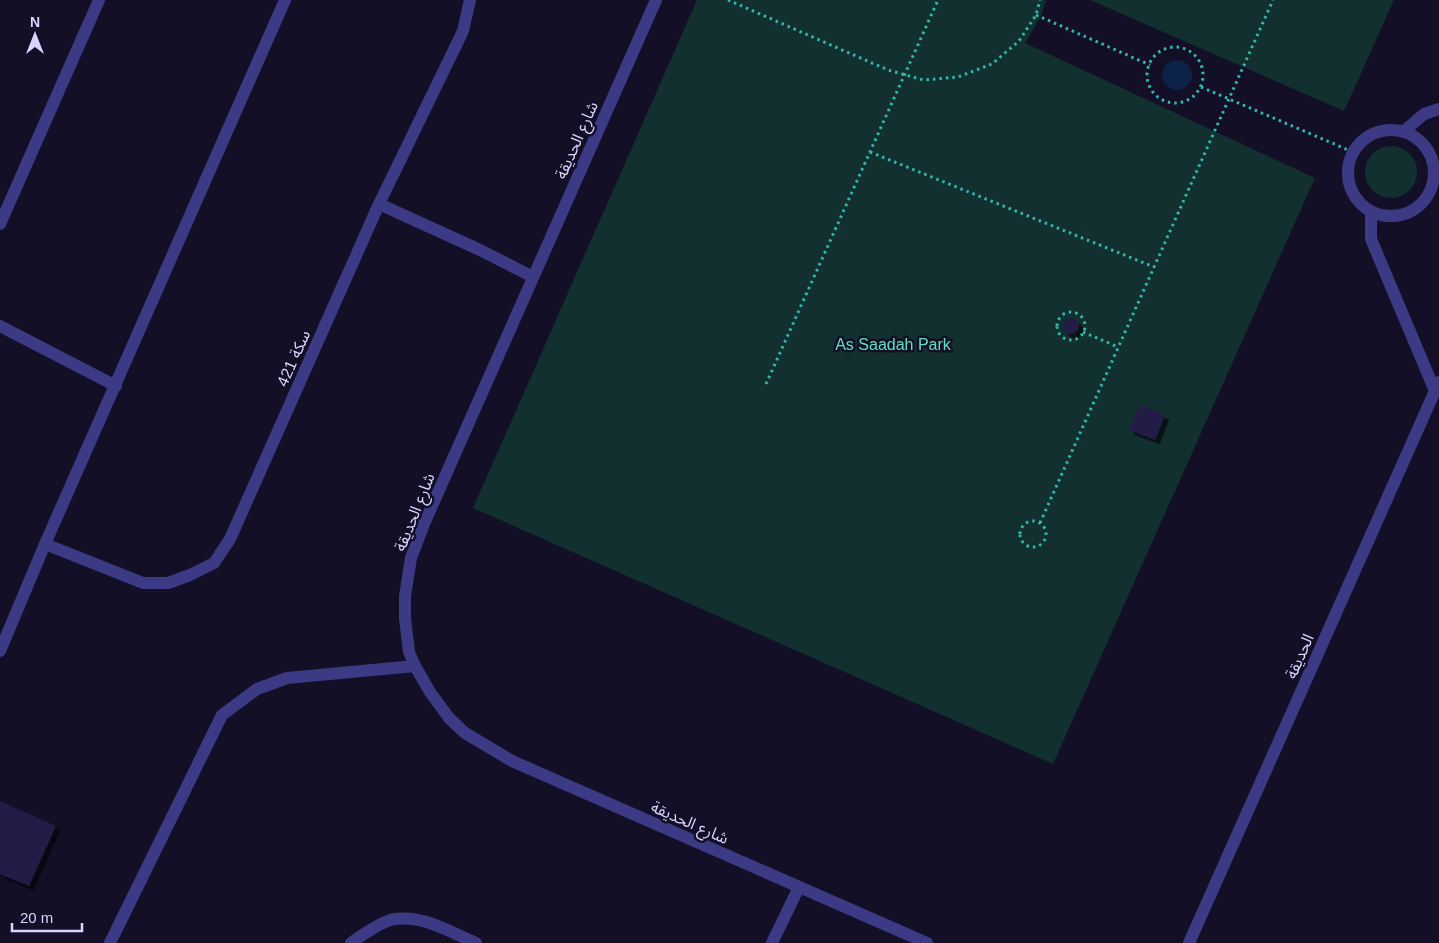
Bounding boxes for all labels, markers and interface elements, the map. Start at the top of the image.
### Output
north arrow [10,10,60,60]
text: N [30,14,40,30]
street label: شارع الحديقة [552,99,605,183]
street label: سكة 421 [274,328,313,389]
park label: As Saadah Park [835,336,952,353]
street label: شارع الحديقة [391,471,442,555]
street label: الحديقة [1282,631,1317,681]
street label: شارع الحديقة [647,798,731,851]
scale bar [12,900,82,932]
text: 20 m [20,909,53,926]

